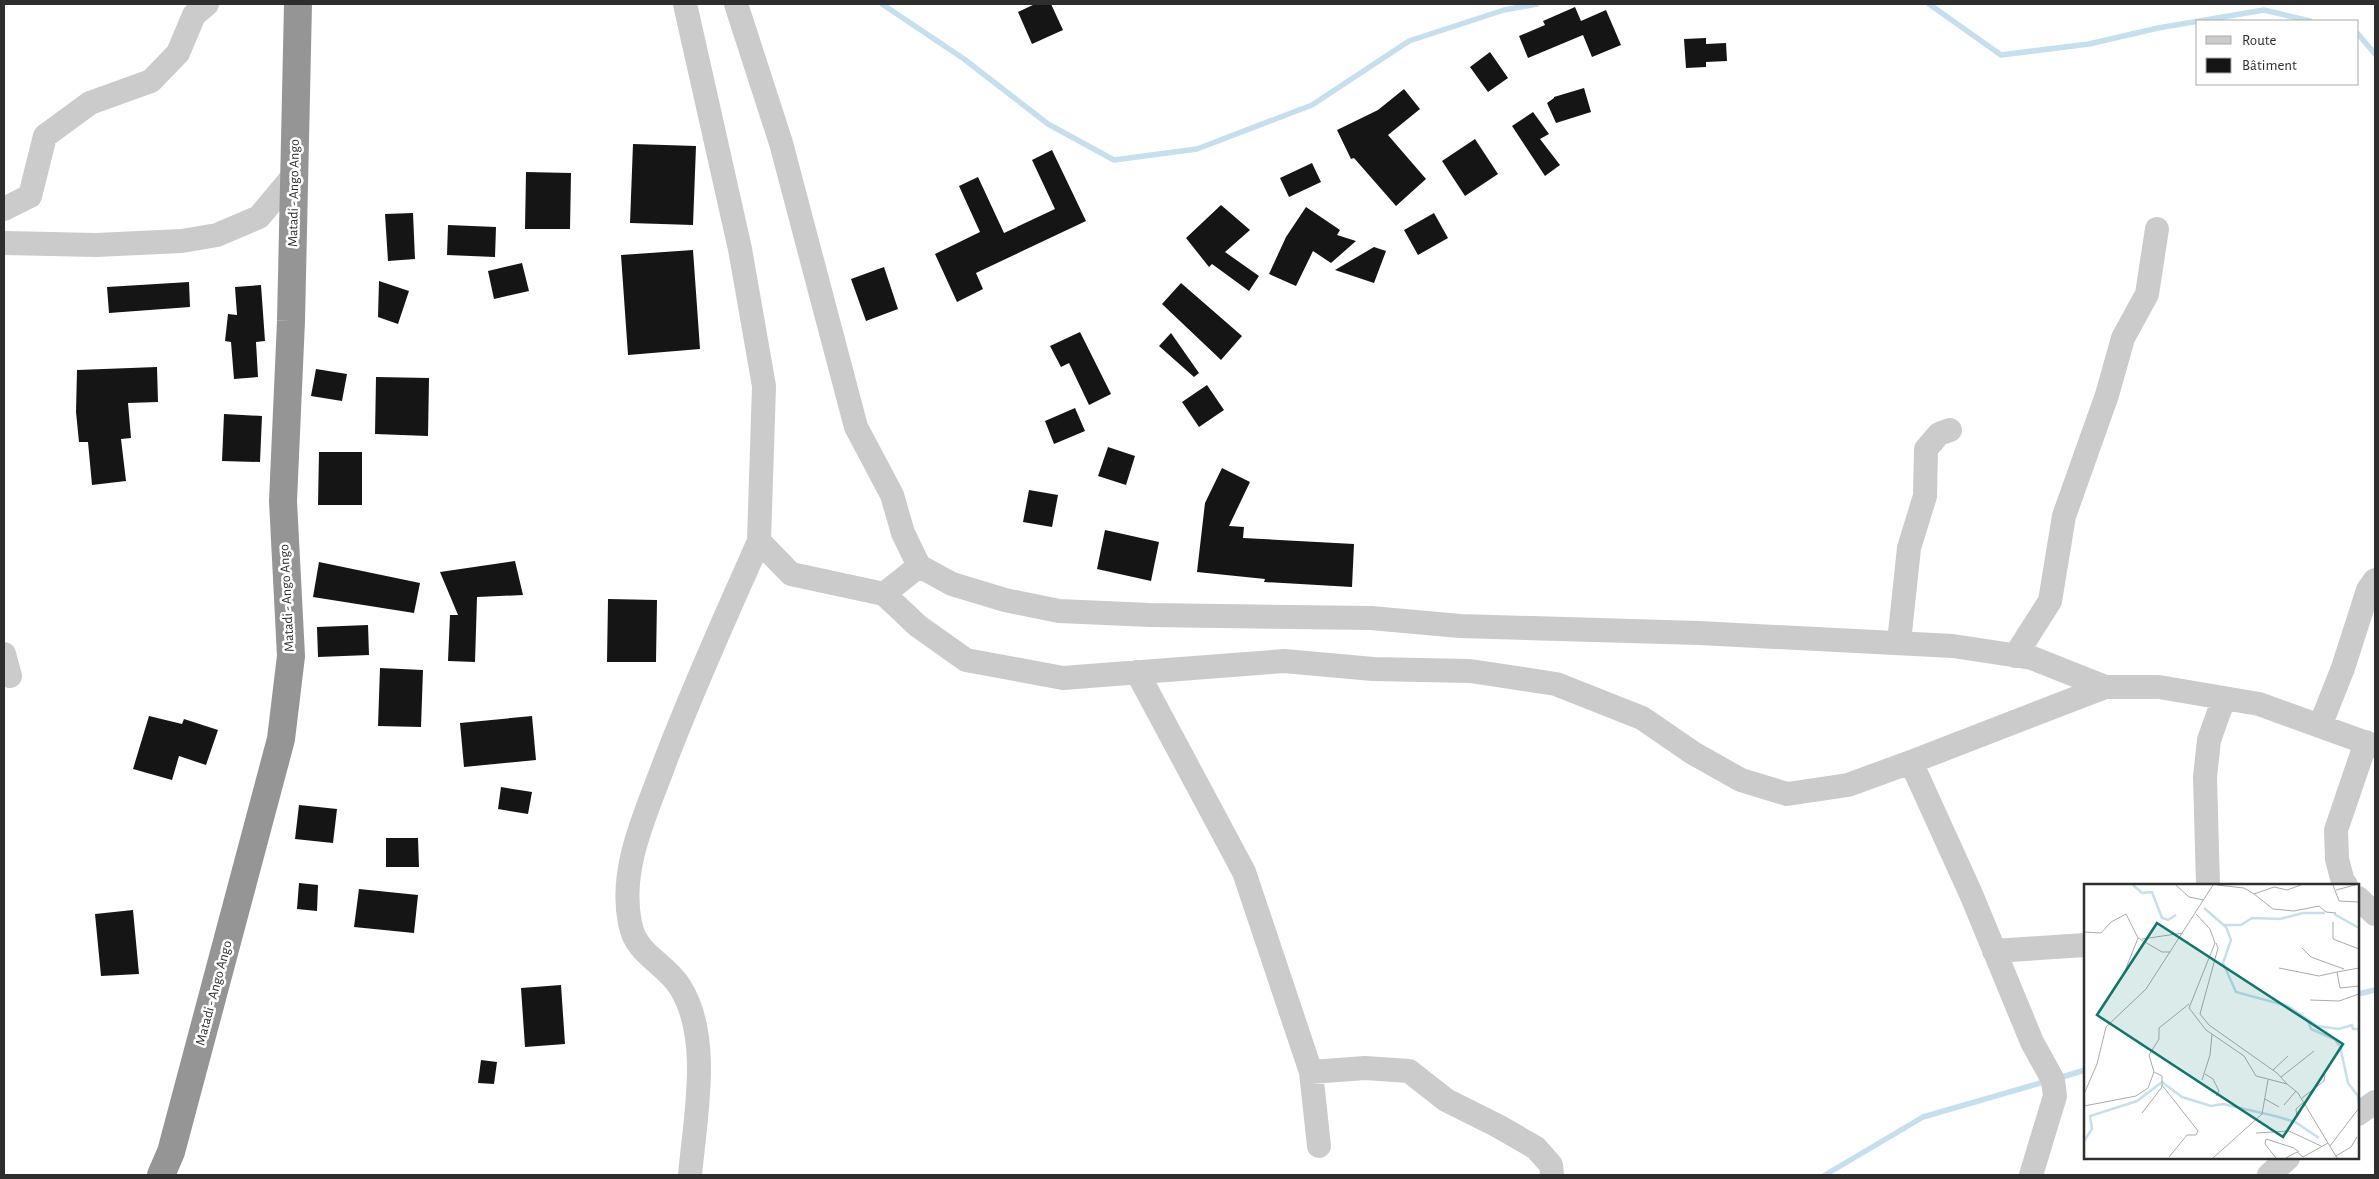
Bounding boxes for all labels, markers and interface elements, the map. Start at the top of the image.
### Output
legend [2196,20,2359,85]
text: Route [2242,33,2276,48]
text: Bâtiment [2242,58,2297,73]
street label: Matadi - Ango Ango [286,139,302,247]
street label: Matadi - Ango Ango [277,544,297,652]
inset map [2084,884,2359,1159]
street label: Matadi - Ango Ango [193,939,235,1047]

